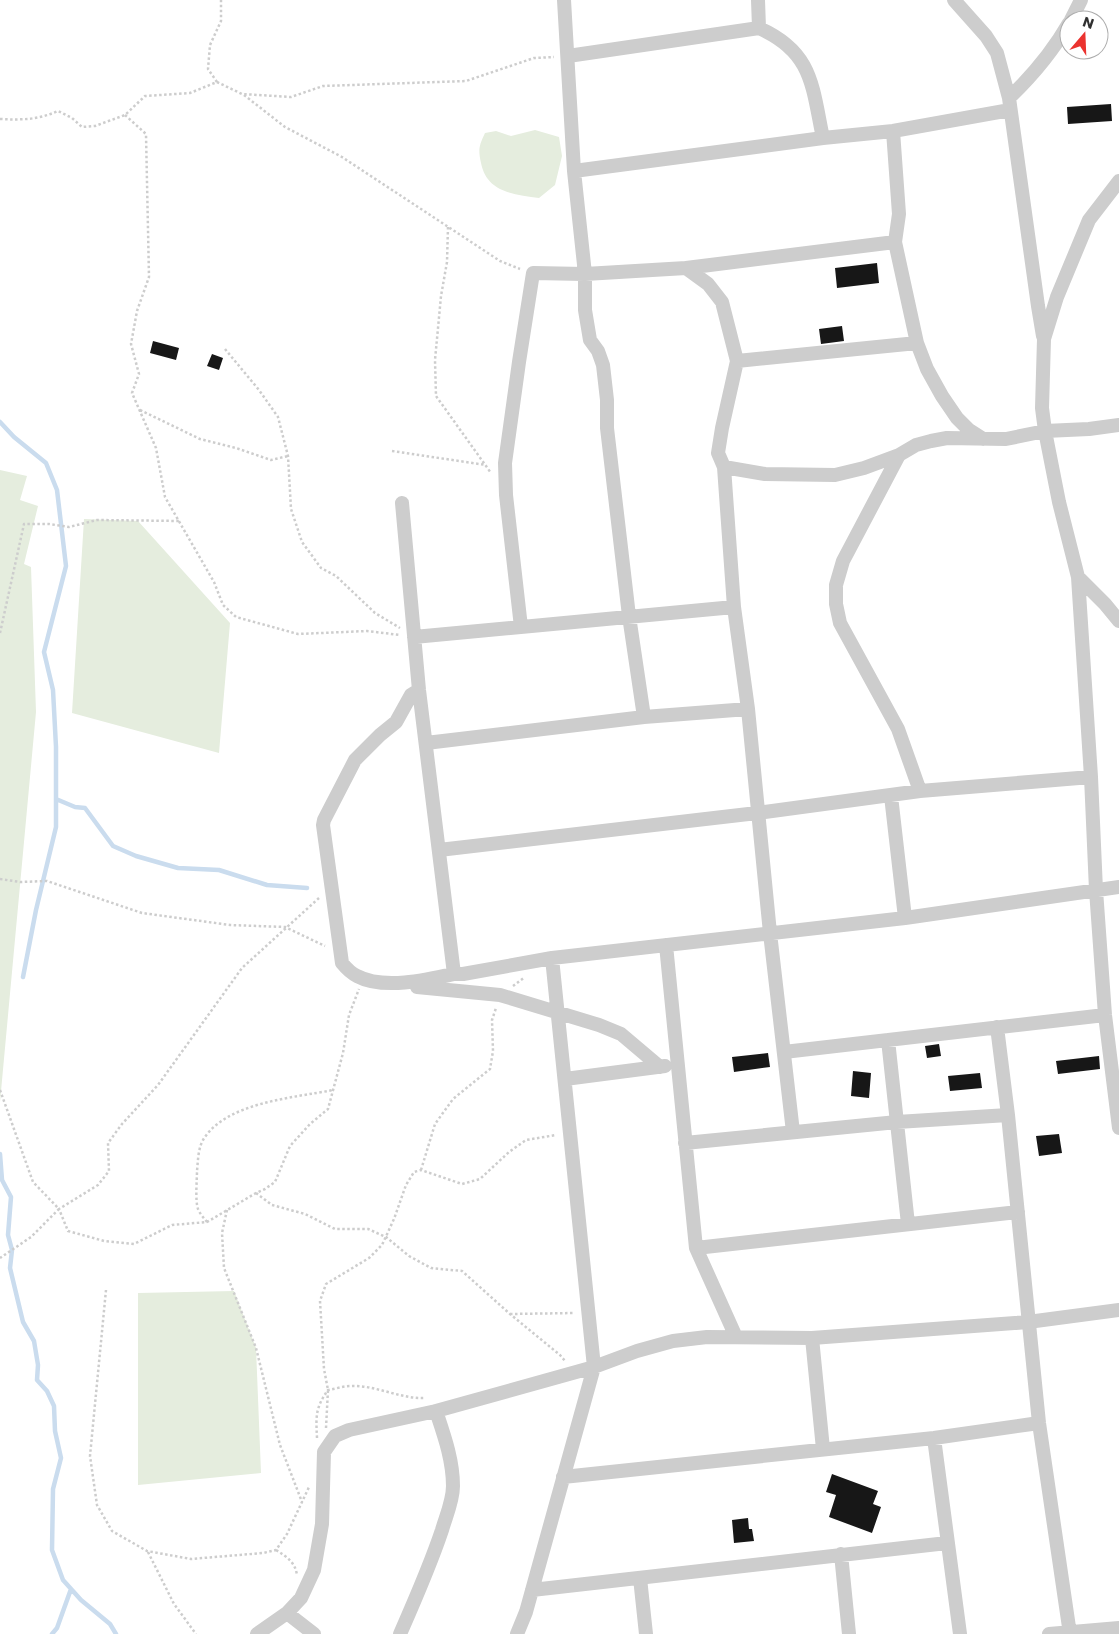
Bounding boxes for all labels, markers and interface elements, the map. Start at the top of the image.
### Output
north arrow [1059,10,1109,60]
text: N [1080,12,1096,34]

